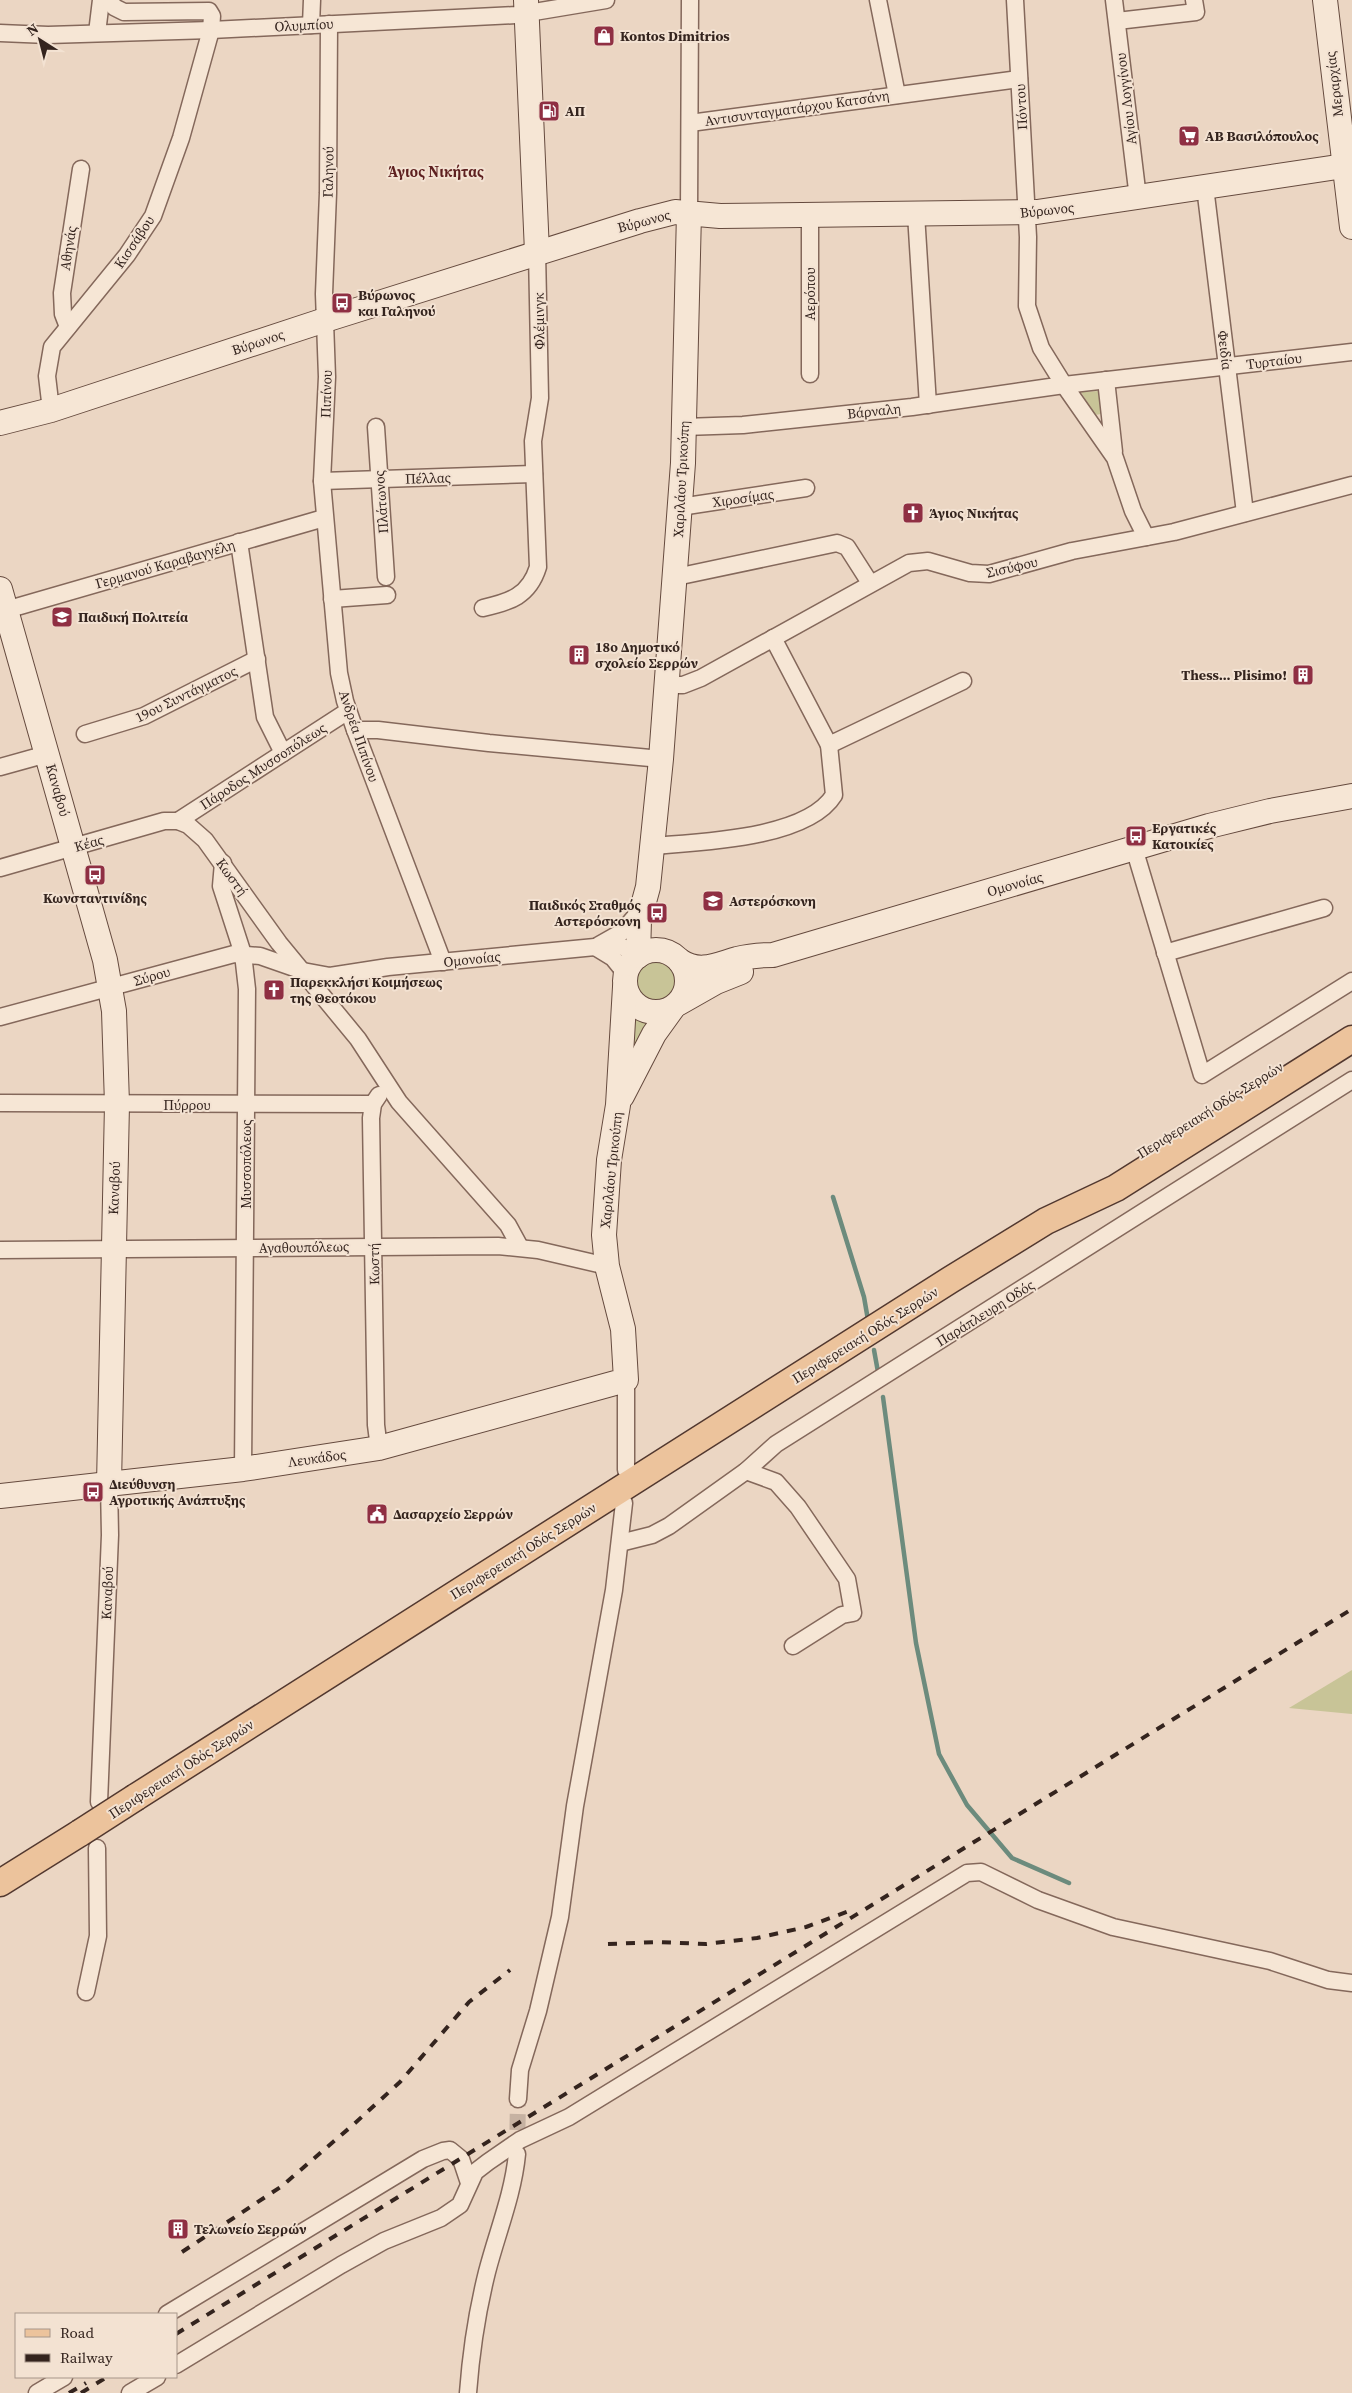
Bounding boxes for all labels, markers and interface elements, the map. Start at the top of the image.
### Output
street label: Ολυμπίου [274,13,334,37]
north arrow [15,15,65,65]
text: N [22,18,42,41]
shop icon: Kontos Dimitrios [592,24,616,48]
place label: Kontos Dimitrios [620,26,730,46]
street label: Μεραρχίας [1320,50,1348,118]
street label: Αγίου Λογγίνου [1110,52,1142,146]
street label: Πόντου [1010,83,1032,131]
street label: Αντισυνταγματάρχου Κατσάνη [703,85,891,131]
fuel station icon: ΑΠ [537,99,561,123]
place label: ΑΠ [565,101,585,121]
supermarket icon: ΑΒ Βασιλόπουλος [1177,124,1201,148]
place label: ΑΒ Βασιλόπουλος [1205,126,1319,146]
street label: Γαληνού [318,146,338,198]
district label: Άγιος Νικήτας [388,161,484,182]
street label: Βύρωνος [1019,197,1075,223]
street label: Βύρωνος [615,204,673,238]
street label: Κισσάβου [109,212,159,272]
street label: Αθηνάς [55,224,81,272]
street label: Αερόπου [800,267,820,321]
place label: Βύρωνος και Γαληνού [358,285,436,321]
bus stop icon: Βύρωνος και Γαληνού [330,291,354,315]
street label: Φλέμινγκ [528,292,549,350]
street label: Βύρωνος [229,324,287,360]
street label: Φειδία [1213,329,1237,371]
street label: Τυρταίου [1245,348,1303,374]
street label: Πιπίνου [315,370,337,418]
street label: Βάρναλη [846,398,902,424]
street label: Χαριλάου Τρικούπη [668,420,694,538]
street label: Πέλλας [405,467,451,489]
street label: Πλάτωνος [369,470,393,534]
street label: Χιροσίμας [711,484,775,512]
church icon: Άγιος Νικήτας [901,501,925,525]
place label: Άγιος Νικήτας [929,503,1019,523]
street label: Γερμανού Καραβαγγέλη [93,534,237,594]
street label: Σισύφου [984,551,1040,583]
school or university icon: Παιδική Πολιτεία [50,605,74,629]
place label: Παιδική Πολιτεία [78,607,189,627]
place label: 18ο Δημοτικό σχολείο Σερρών [595,637,699,673]
building icon: 18ο Δημοτικό σχολείο Σερρών [567,643,591,667]
street label: 19ου Συντάγματος [132,661,240,727]
building icon: Thess… Plisimo! [1291,663,1315,687]
place label: Thess… Plisimo! [1181,665,1287,685]
street label: Ανδρέα Πιπίνου [334,687,384,785]
street label: Πάροδος Μυσσοπόλεως [196,718,330,814]
street label: Καναβού [41,761,75,819]
place label: Εργατικές Κατοικίες [1152,818,1217,854]
bus stop icon: Εργατικές Κατοικίες [1124,824,1148,848]
street label: Κέας [72,829,106,857]
street label: Κωστή [211,854,253,900]
bus stop icon: Κωνσταντινίδης [83,863,107,887]
street label: Ομονοίας [985,866,1045,902]
place label: Κωνσταντινίδης [43,888,148,908]
school or university icon: Αστερόσκονη [701,889,725,913]
place label: Αστερόσκονη [729,891,816,911]
place label: Παιδικός Σταθμός Αστερόσκονη [529,895,641,931]
bus stop icon: Παιδικός Σταθμός Αστερόσκονη [645,901,669,925]
street label: Ομονοίας [442,946,502,972]
street label: Σύρου [131,961,173,991]
place label: Παρεκκλήσι Κοιμήσεως της Θεοτόκου [290,972,443,1008]
church icon: Παρεκκλήσι Κοιμήσεως της Θεοτόκου [262,978,286,1002]
street label: Περιφερειακή Οδός Σερρών [1133,1057,1287,1163]
street label: Πύρρου [163,1095,211,1115]
street label: Χαριλάου Τρικούπη [595,1111,627,1229]
street label: Μυσσοπόλεως [236,1119,256,1209]
street label: Καναβού [103,1161,125,1215]
street label: Αγαθουπόλεως [258,1236,350,1258]
street label: Κωστή [364,1243,384,1285]
street label: Παράπλευρη Οδός [932,1275,1038,1351]
street label: Περιφερειακή Οδός Σερρών [788,1282,942,1388]
street label: Λευκάδος [286,1444,348,1472]
place label: Διεύθυνση Αγροτικής Ανάπτυξης [109,1474,246,1510]
bus stop icon: Διεύθυνση Αγροτικής Ανάπτυξης [81,1480,105,1504]
street label: Περιφερειακή Οδός Σερρών [446,1498,600,1604]
public building icon: Δασαρχείο Σερρών [365,1502,389,1526]
place label: Δασαρχείο Σερρών [393,1504,513,1524]
street label: Καναβού [96,1566,118,1620]
street label: Περιφερειακή Οδός Σερρών [105,1714,258,1823]
building icon: Τελωνείο Σερρών [166,2217,190,2241]
place label: Τελωνείο Σερρών [194,2219,307,2239]
legend [15,2313,178,2378]
text: Road [60,2322,94,2343]
text: Railway [60,2347,113,2368]

